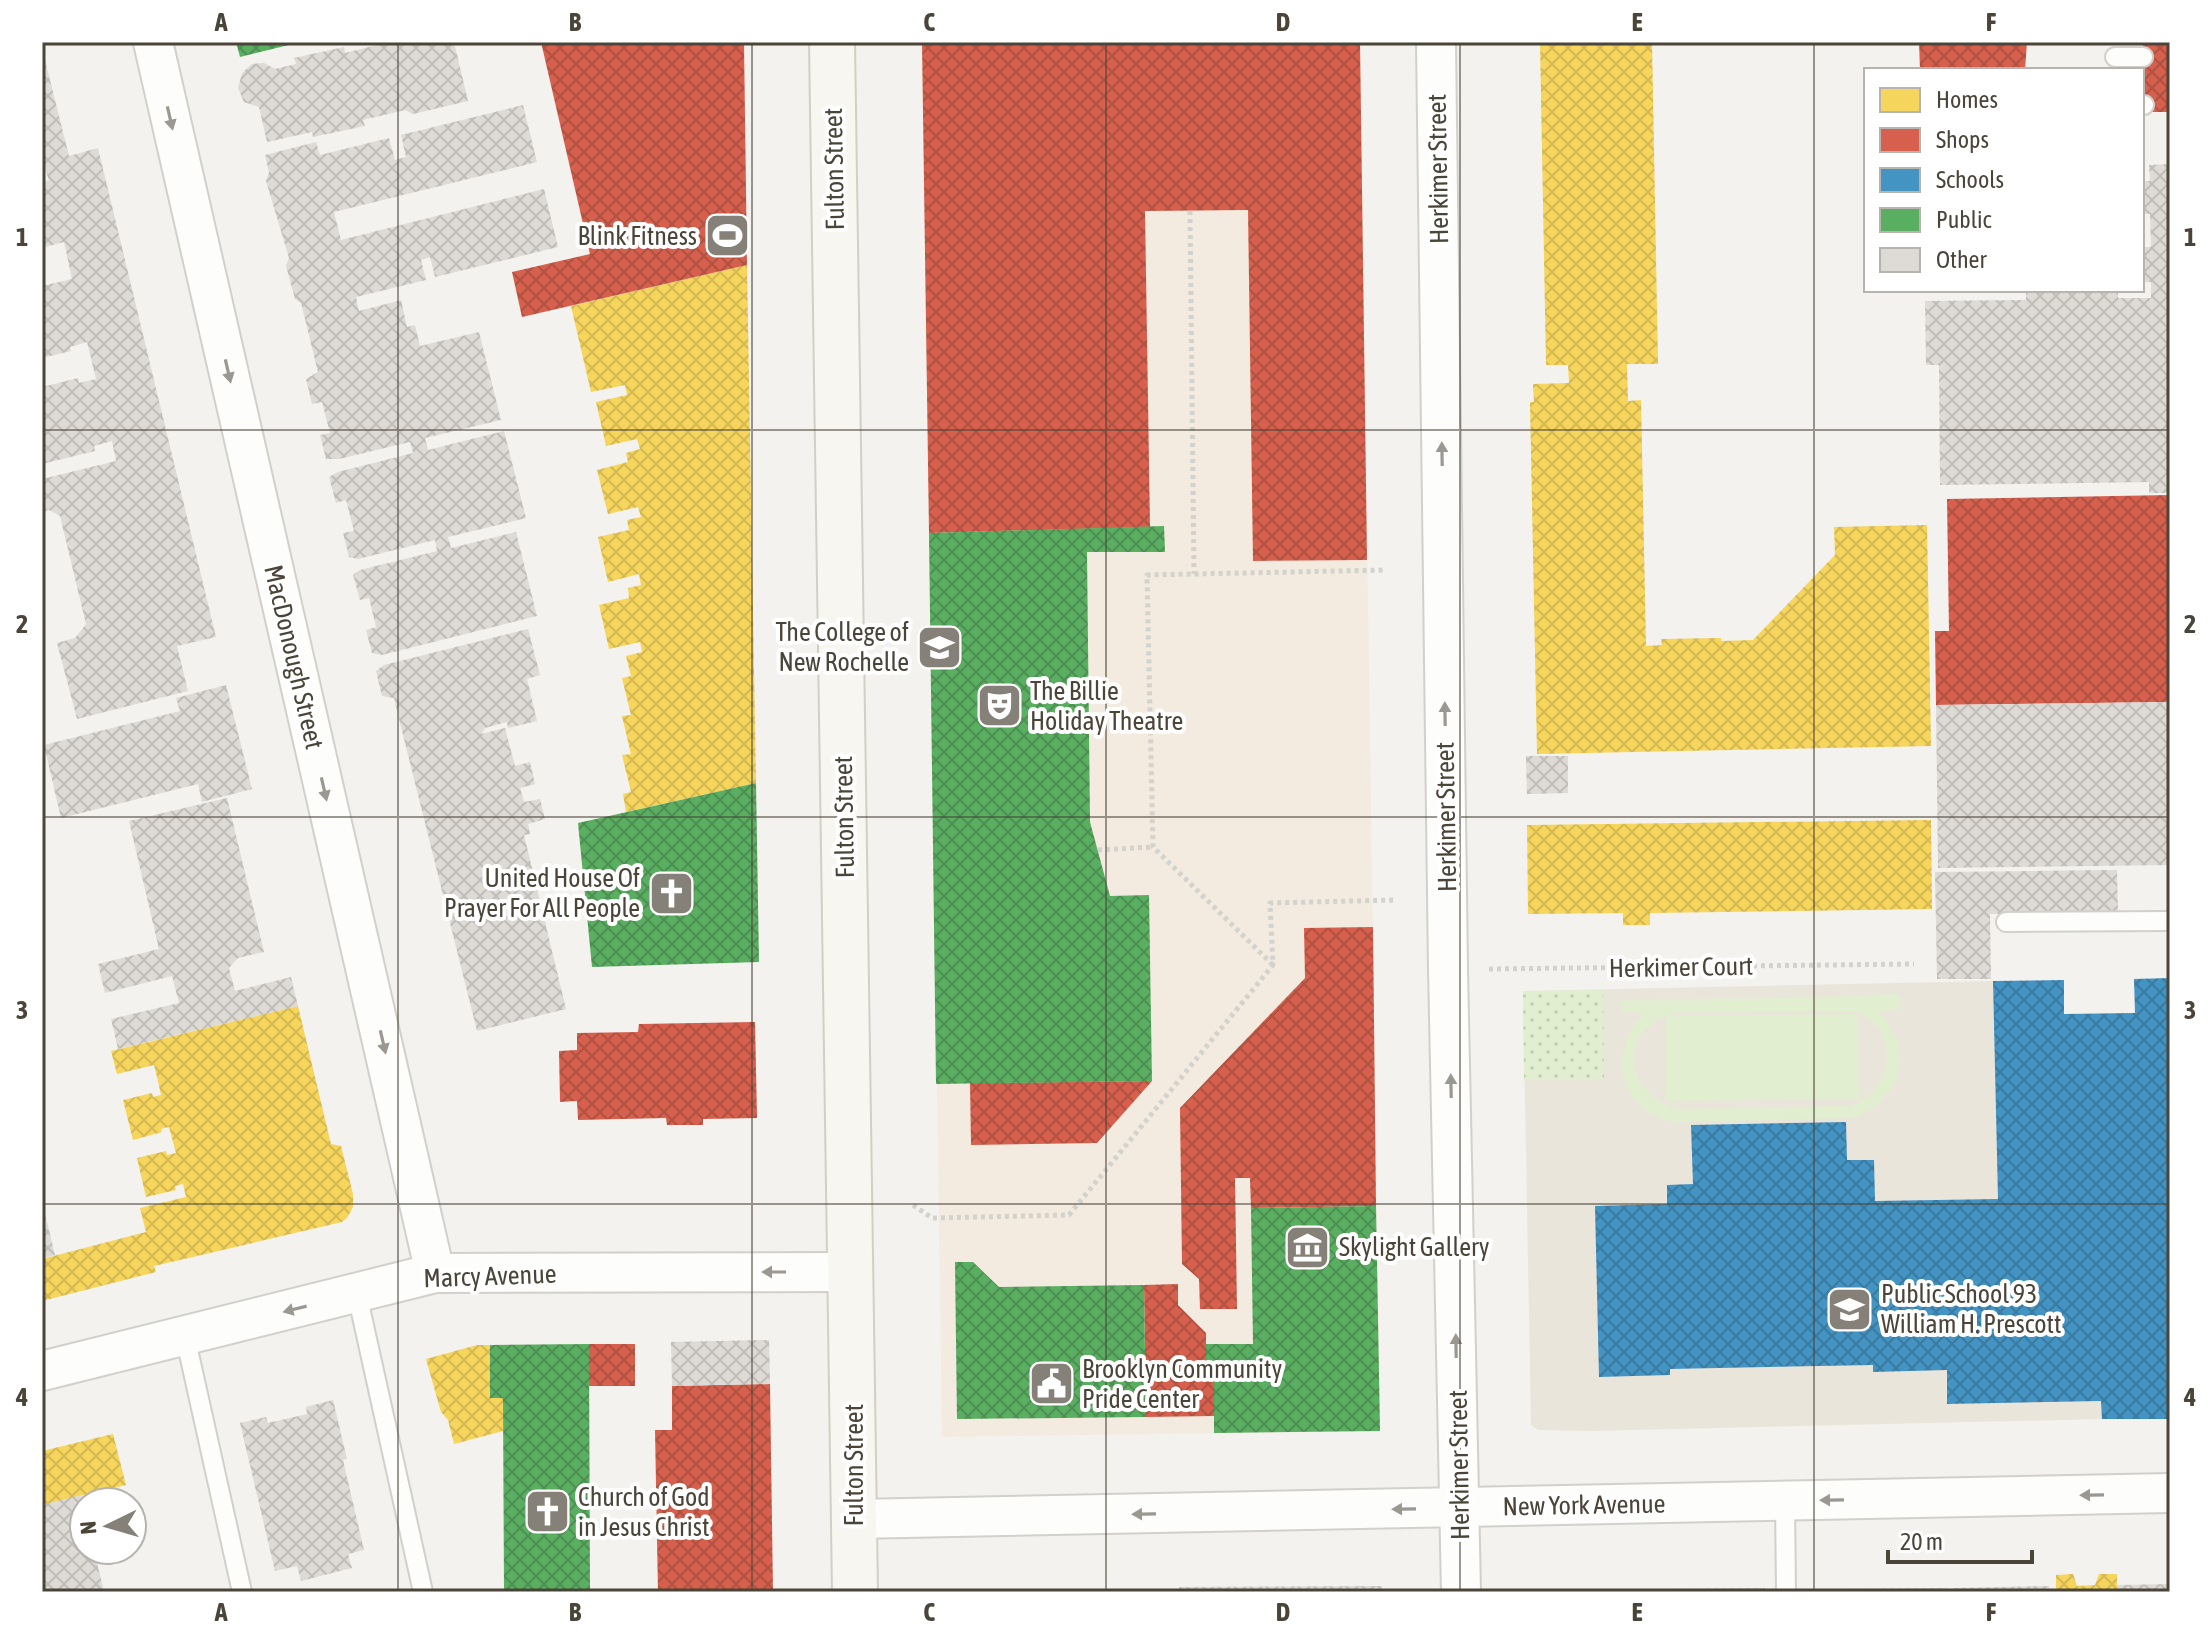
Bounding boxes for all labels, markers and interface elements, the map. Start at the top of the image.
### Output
text: A [214,7,228,37]
text: B [569,7,582,37]
text: C [923,7,935,37]
text: D [1276,7,1290,37]
text: E [1631,7,1643,37]
text: F [1986,7,1997,37]
legend [1864,68,2144,292]
text: Homes [1936,86,1998,113]
street label: Herkimer Street [1422,94,1454,244]
one-way arrow [165,106,177,131]
street label: Fulton Street [818,108,850,230]
text: Shops [1936,126,1989,153]
text: Schools [1936,166,2004,193]
text: Public [1936,206,1992,233]
sports icon: Blink Fitness [704,212,752,260]
place label: Blink Fitness [577,221,697,251]
text: 1 [16,222,28,252]
text: 1 [2184,222,2196,252]
text: Other [1936,246,1987,273]
one-way arrow [223,359,235,384]
one-way arrow [1435,441,1448,466]
street label: MacDonough Street [258,562,330,752]
text: 2 [16,609,28,639]
text: 2 [2184,609,2196,639]
place label: The College of New Rochelle [775,617,909,677]
school or university icon: The College of New Rochelle [916,623,964,671]
place label: The Billie Holiday Theatre [1030,676,1183,736]
theatre icon: The Billie Holiday Theatre [975,682,1023,730]
one-way arrow [1439,701,1451,726]
street label: Herkimer Street [1430,742,1462,892]
street label: Fulton Street [828,756,860,878]
one-way arrow [318,776,331,801]
place label: United House Of Prayer For All People [444,863,640,923]
church icon: United House Of Prayer For All People [647,869,695,917]
street label: Herkimer Court [1609,951,1753,983]
text: 3 [16,995,28,1025]
text: 3 [2184,995,2196,1025]
one-way arrow [377,1030,390,1055]
one-way arrow [1444,1073,1457,1098]
museum icon: Skylight Gallery [1284,1223,1332,1271]
place label: Skylight Gallery [1339,1232,1490,1262]
street label: Marcy Avenue [423,1259,557,1293]
one-way arrow [761,1266,786,1278]
place label: Public School 93 William H. Prescott [1881,1279,2061,1339]
school or university icon: Public School 93 William H. Prescott [1826,1285,1874,1333]
one-way arrow [282,1303,307,1316]
one-way arrow [1450,1333,1462,1358]
place label: Brooklyn Community Pride Center [1082,1354,1282,1414]
public building icon: Brooklyn Community Pride Center [1027,1360,1075,1408]
text: 4 [15,1382,28,1412]
text: 4 [2183,1382,2196,1412]
street label: Herkimer Street [1443,1390,1475,1540]
street label: Fulton Street [839,1404,869,1526]
place label: Church of God in Jesus Christ [578,1482,710,1542]
north arrow [68,1486,148,1566]
church icon: Church of God in Jesus Christ [523,1488,571,1536]
one-way arrow [2079,1488,2104,1501]
street label: New York Avenue [1502,1489,1666,1521]
one-way arrow [1819,1494,1844,1506]
one-way arrow [1391,1503,1416,1515]
one-way arrow [1131,1507,1156,1520]
scale bar [1888,1514,2032,1564]
text: N [75,1520,102,1535]
text: 20 m [1900,1528,1943,1555]
text: A [214,1597,228,1627]
text: B [569,1597,582,1627]
text: C [923,1597,935,1627]
text: D [1276,1597,1290,1627]
text: E [1631,1597,1643,1627]
text: F [1986,1597,1997,1627]

